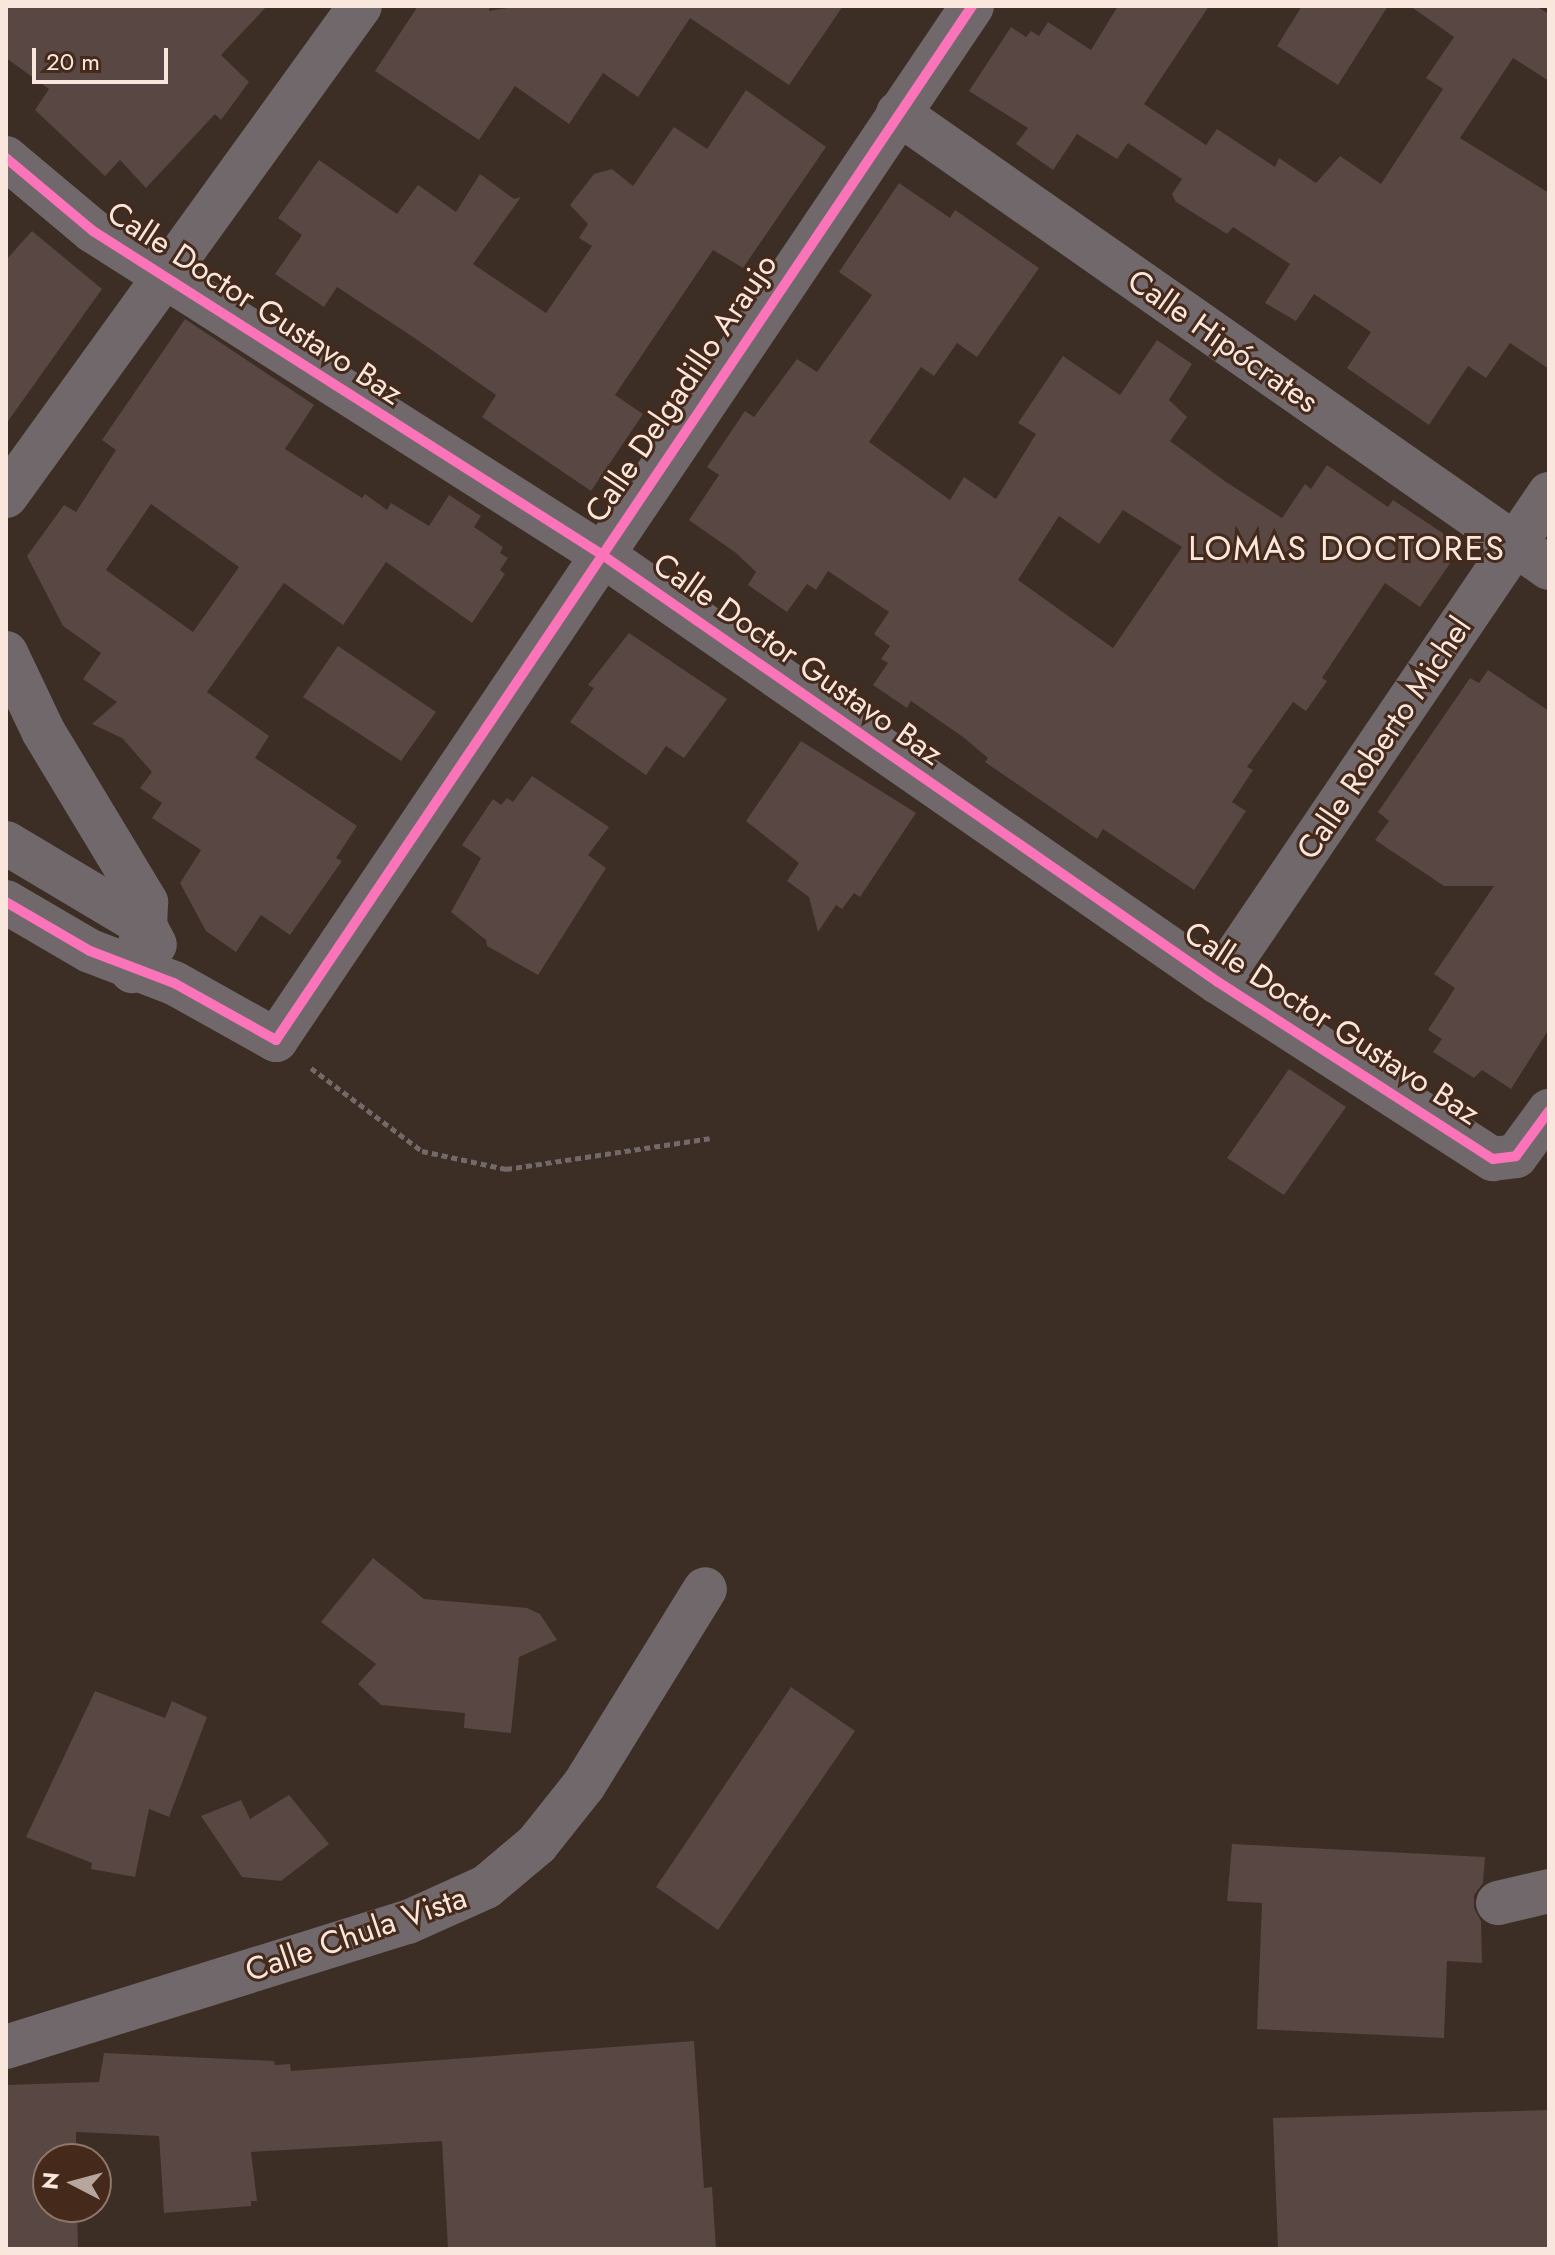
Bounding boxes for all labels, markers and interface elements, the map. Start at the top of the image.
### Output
scale bar [36,32,172,82]
text: 20 m [46,44,100,79]
street label: Calle Doctor Gustavo Baz [100,193,410,413]
street label: Calle Delgadillo Araujo [577,247,785,529]
street label: Calle Hipócrates [1120,261,1326,421]
district label: LOMAS DOCTORES [1188,529,1506,569]
street label: Calle Doctor Gustavo Baz [646,544,950,774]
street label: Calle Roberto Michel [1289,609,1479,867]
street label: Calle Doctor Gustavo Baz [1177,913,1487,1133]
street label: Calle Chula Vista [240,1878,472,1990]
north arrow [32,2143,112,2223]
text: N [33,2170,67,2191]

